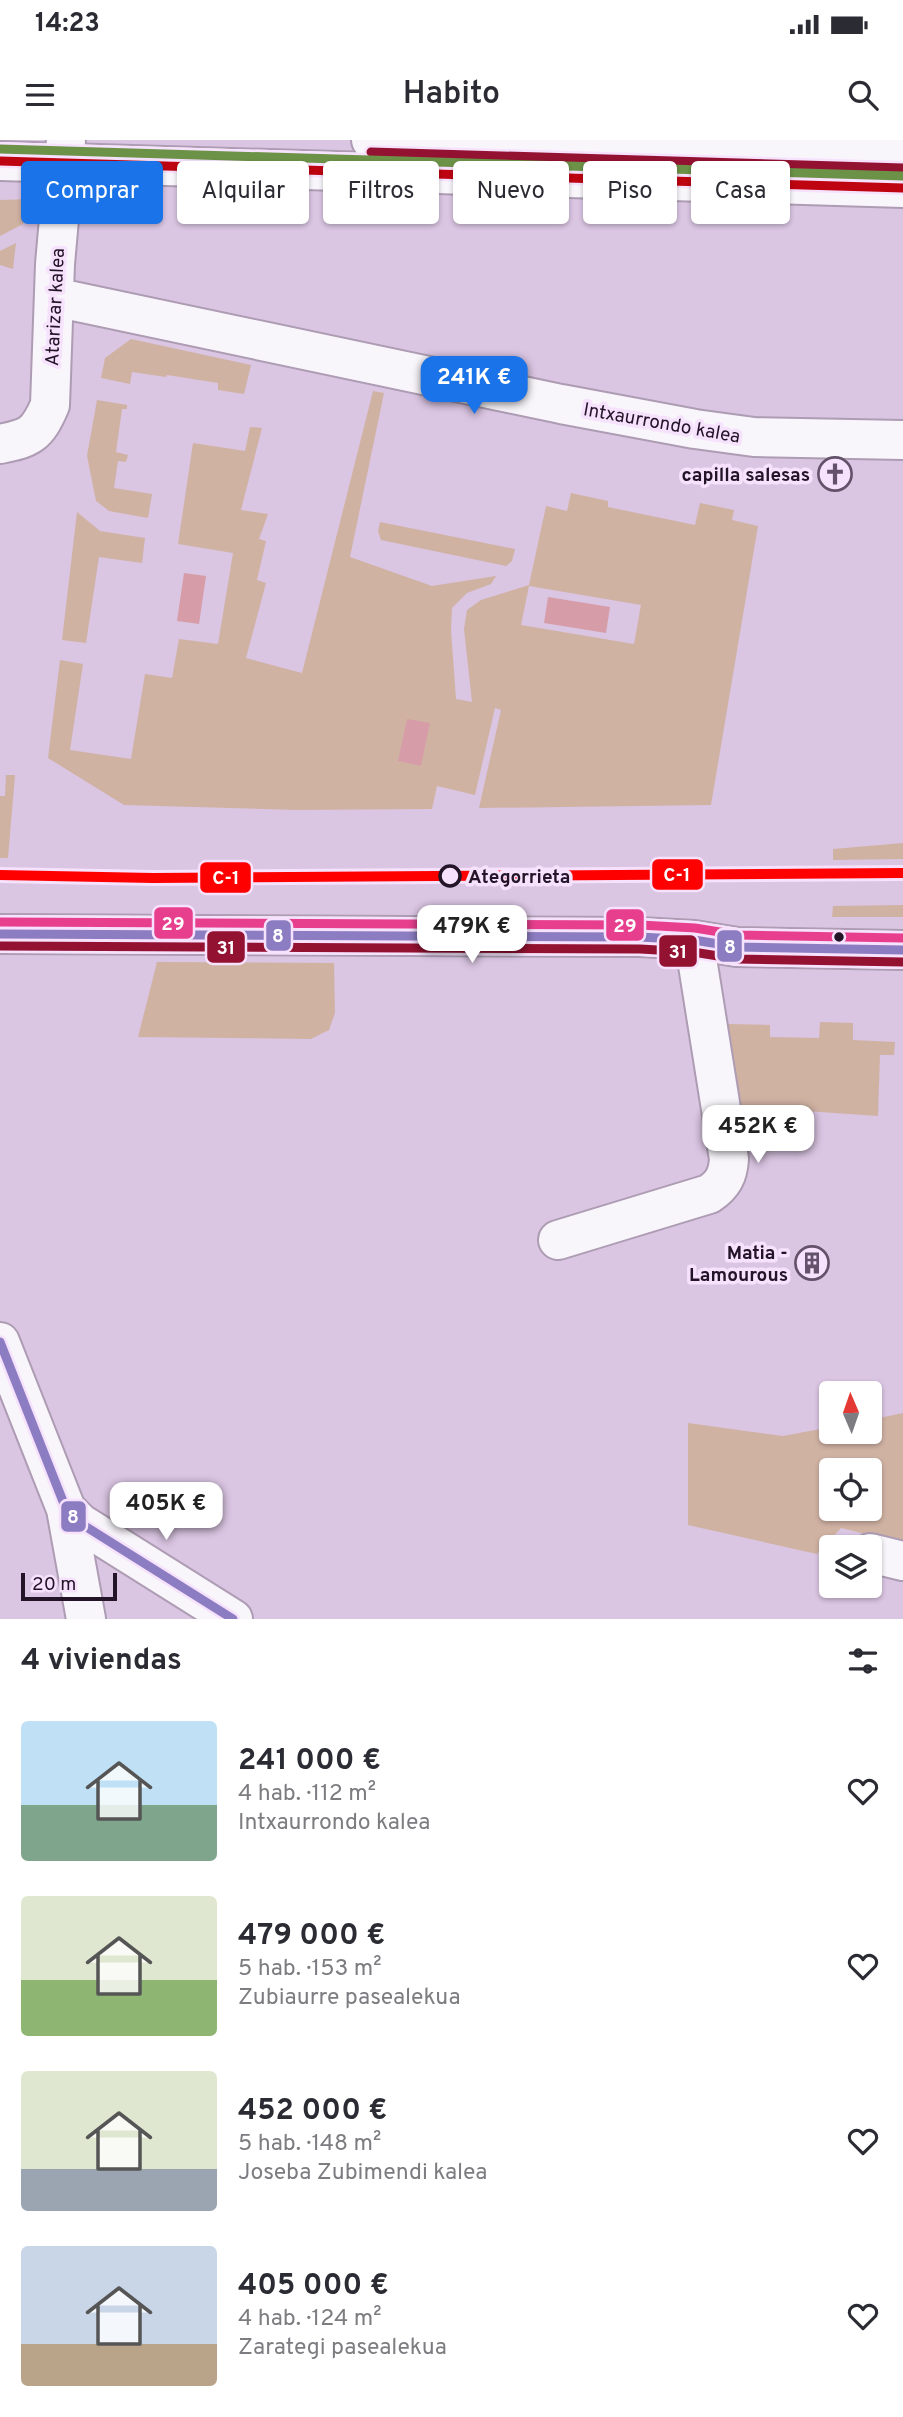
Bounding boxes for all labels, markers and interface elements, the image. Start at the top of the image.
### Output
text: 14:23 [35,8,100,41]
text: Habito [403,75,500,115]
icon: menu [21,76,59,114]
icon: search [844,76,882,114]
chip: Comprar [21,161,163,224]
chip: Alquilar [177,161,309,224]
chip: Filtros [323,161,439,224]
chip: Nuevo [453,161,569,224]
chip: Piso [583,161,677,224]
chip: Casa [691,161,790,224]
street label: Atarizar kalea [41,247,71,367]
pin: 241K € [417,356,531,416]
text: 241K € [437,364,511,393]
street label: Intxaurrondo kalea [581,398,742,450]
church icon: capilla salesas [816,455,854,493]
place label: capilla salesas [682,464,810,488]
line badge: C-1 [651,858,704,891]
line badge: C-1 [199,861,252,894]
text: C-1 [663,864,691,888]
marker: Ategorrieta [439,865,461,887]
place label: Ategorrieta [468,866,570,890]
text: C-1 [212,867,240,891]
line badge: 29 [153,906,194,940]
pin: 479K € [415,906,529,965]
line badge: 29 [605,908,645,942]
text: 29 [161,913,185,937]
text: 479K € [433,913,511,942]
text: 29 [613,915,637,939]
line badge: 8 [265,919,292,952]
text: 8 [272,925,284,949]
line badge: 8 [716,929,743,963]
line badge: 31 [206,930,246,964]
unlabelled marker [832,930,846,944]
line badge: 31 [658,934,698,968]
text: 8 [724,936,736,960]
text: 31 [217,937,235,961]
text: 31 [669,941,687,965]
pin: 452K € [701,1105,815,1165]
text: 452K € [718,1113,798,1142]
place label: Matia - Lamourous [689,1242,788,1288]
building icon: Matia - Lamourous [793,1244,831,1282]
north arrow [819,1381,882,1444]
map controls [819,1381,882,1598]
button: locate [819,1458,882,1521]
pin: 405K € [109,1482,223,1542]
text: 405K € [126,1490,206,1519]
line badge: 8 [60,1500,87,1533]
text: 8 [67,1506,79,1530]
button: layers [819,1535,882,1598]
scale bar [21,1570,117,1602]
text: 20 m [32,1573,76,1597]
icon: filters [844,1642,882,1680]
text: 4 viviendas [21,1643,182,1680]
text: 241 000 € [238,1743,381,1780]
icon: home [77,1749,161,1833]
icon: heart [844,1772,882,1810]
text: 4 hab. · 112 m² [238,1780,376,1809]
text: Intxaurrondo kalea [238,1809,430,1838]
text: 479 000 € [238,1918,385,1955]
icon: home [77,1924,161,2008]
icon: heart [844,1947,882,1985]
text: 5 hab. · 153 m² [238,1955,382,1984]
text: Zubiaurre pasealekua [238,1984,461,2013]
text: 452 000 € [238,2093,387,2130]
icon: home [77,2099,161,2183]
icon: heart [844,2122,882,2160]
text: 5 hab. · 148 m² [238,2130,381,2159]
text: Joseba Zubimendi kalea [238,2159,487,2188]
text: 405 000 € [238,2268,389,2305]
icon: home [77,2274,161,2358]
icon: heart [844,2297,882,2335]
text: 4 hab. · 124 m² [238,2305,382,2334]
text: Zarategi pasealekua [238,2334,447,2363]

